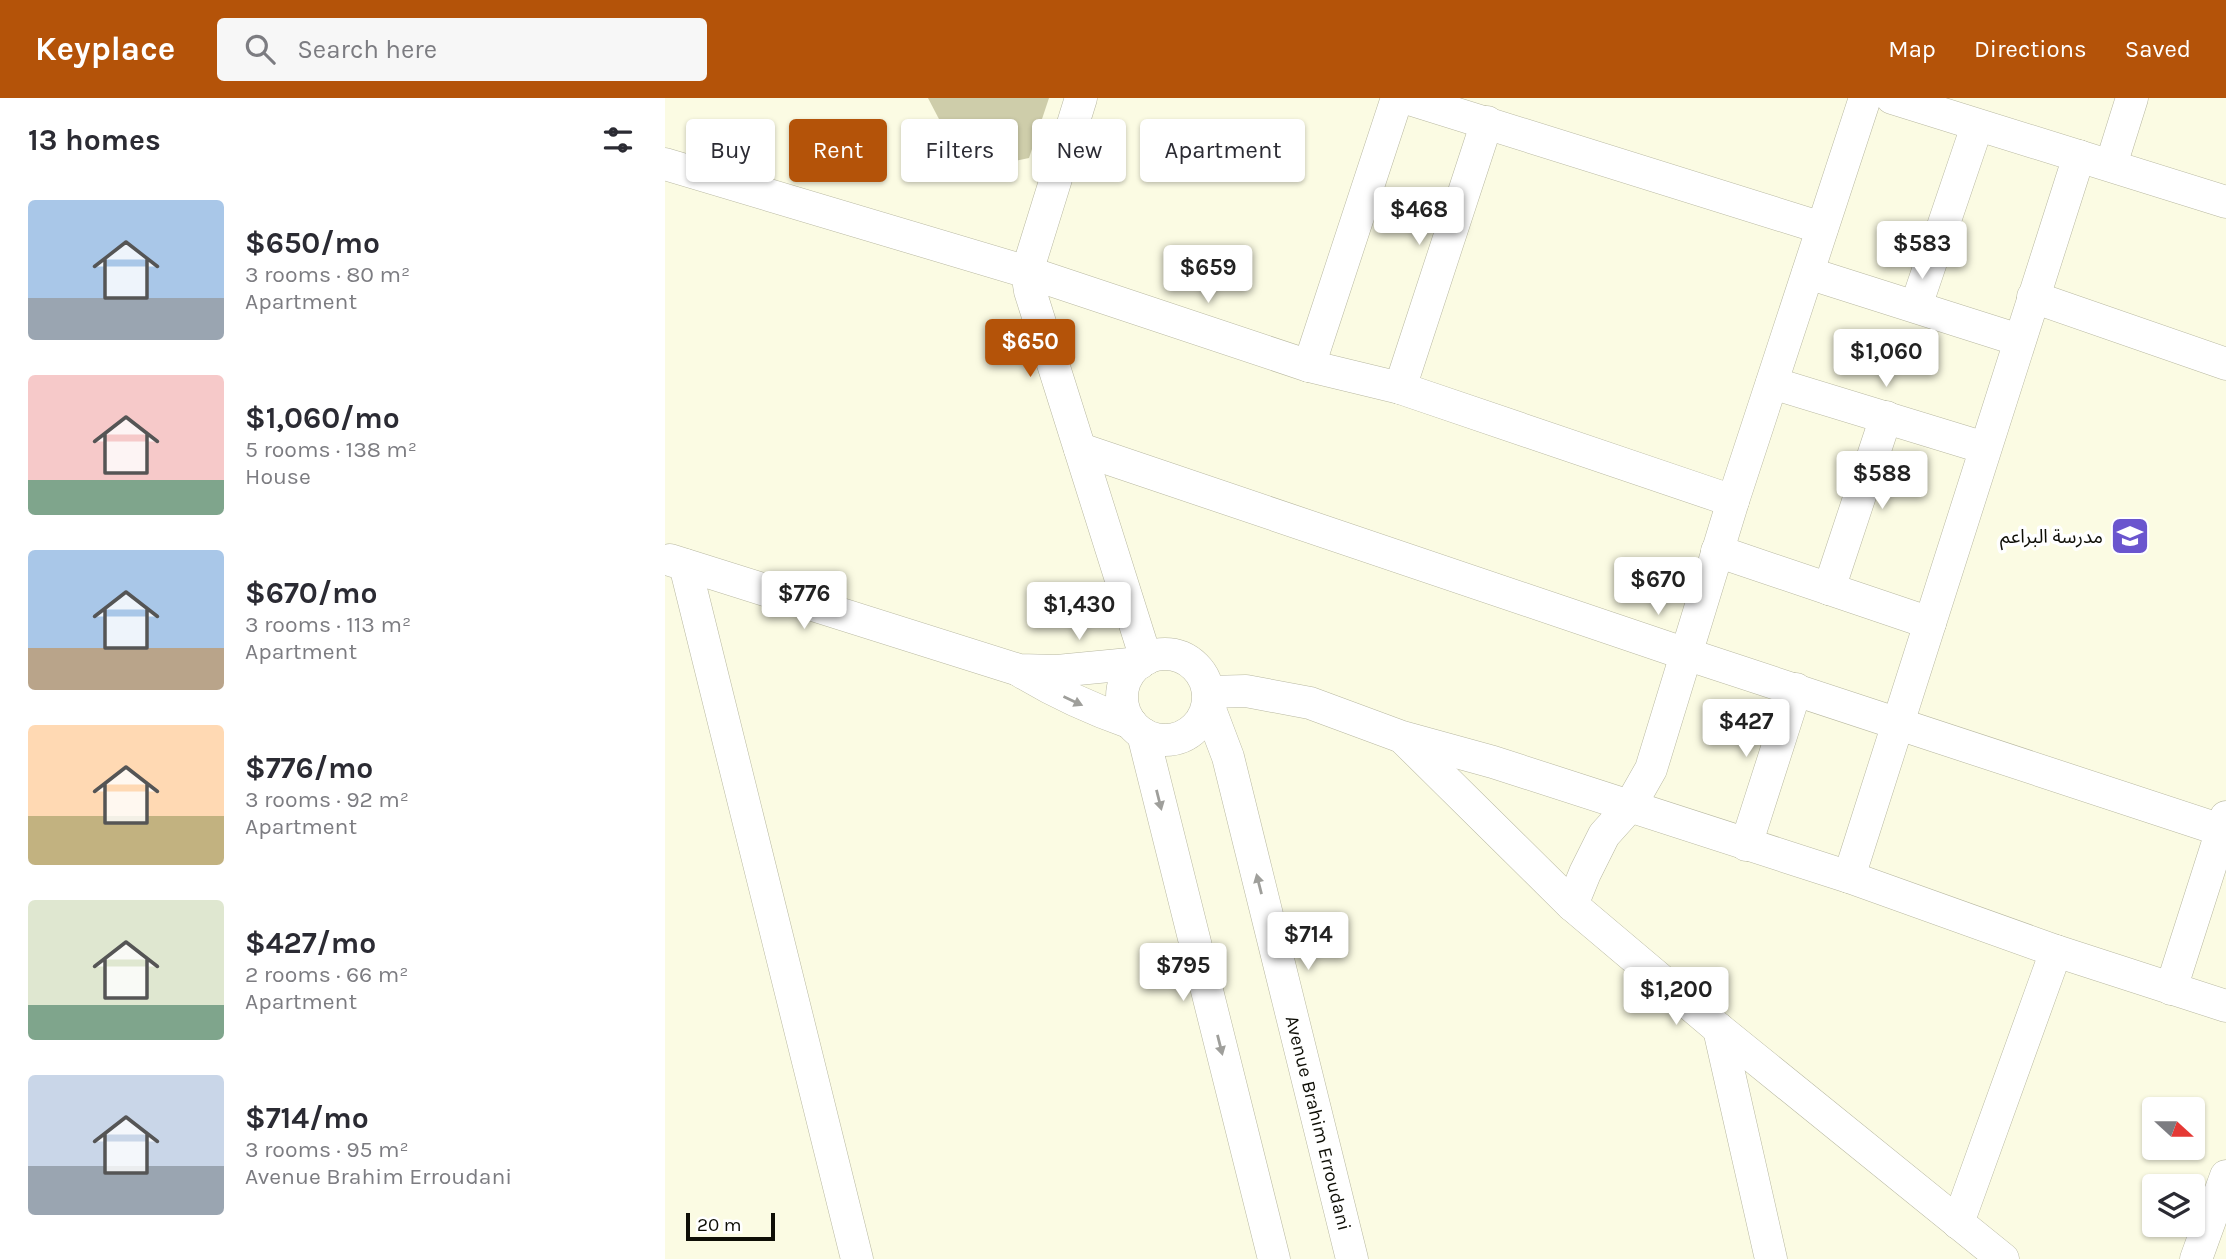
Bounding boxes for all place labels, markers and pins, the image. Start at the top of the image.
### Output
pin: $468 [1378,188,1460,247]
pin: $583 [1881,222,1963,281]
pin: $659 [1167,246,1249,305]
pin: $650 [989,320,1071,379]
pin: $1,060 [1829,330,1943,389]
pin: $588 [1841,452,1923,511]
school or university icon: مدرسة البراعم [2109,515,2151,557]
place label: مدرسة البراعم [2000,526,2103,551]
pin: $670 [1617,558,1699,617]
pin: $776 [763,572,845,631]
pin: $1,430 [1022,582,1136,642]
pin: $427 [1705,700,1787,759]
pin: $714 [1267,912,1349,972]
pin: $795 [1142,944,1224,1003]
pin: $1,200 [1619,968,1733,1027]

